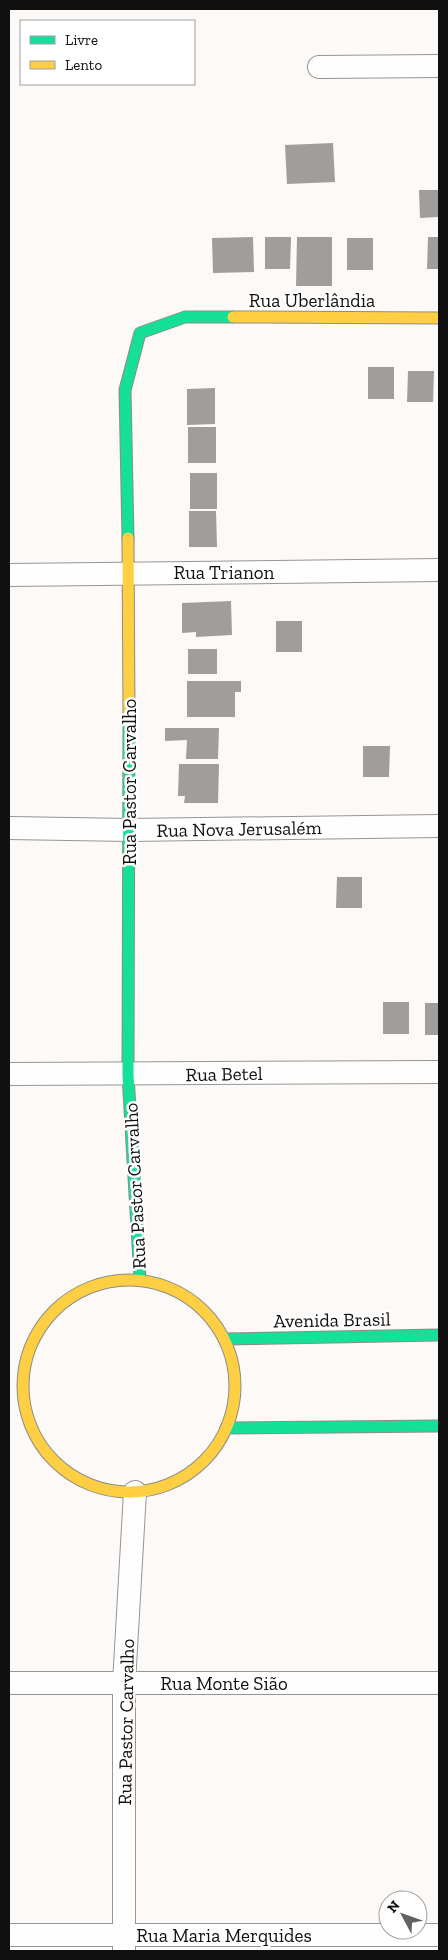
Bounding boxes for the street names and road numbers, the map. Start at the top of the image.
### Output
street label: Rua Uberlândia [249,289,375,312]
street label: Rua Trianon [173,561,275,584]
street label: Rua Pastor Carvalho [118,698,141,865]
street label: Rua Nova Jerusalém [156,816,322,842]
street label: Rua Betel [185,1062,263,1086]
street label: Rua Pastor Carvalho [119,1102,151,1270]
street label: Avenida Brasil [273,1307,391,1333]
street label: Rua Pastor Carvalho [113,1638,139,1806]
street label: Rua Monte Sião [160,1672,288,1695]
street label: Rua Maria Merquides [136,1924,312,1947]

